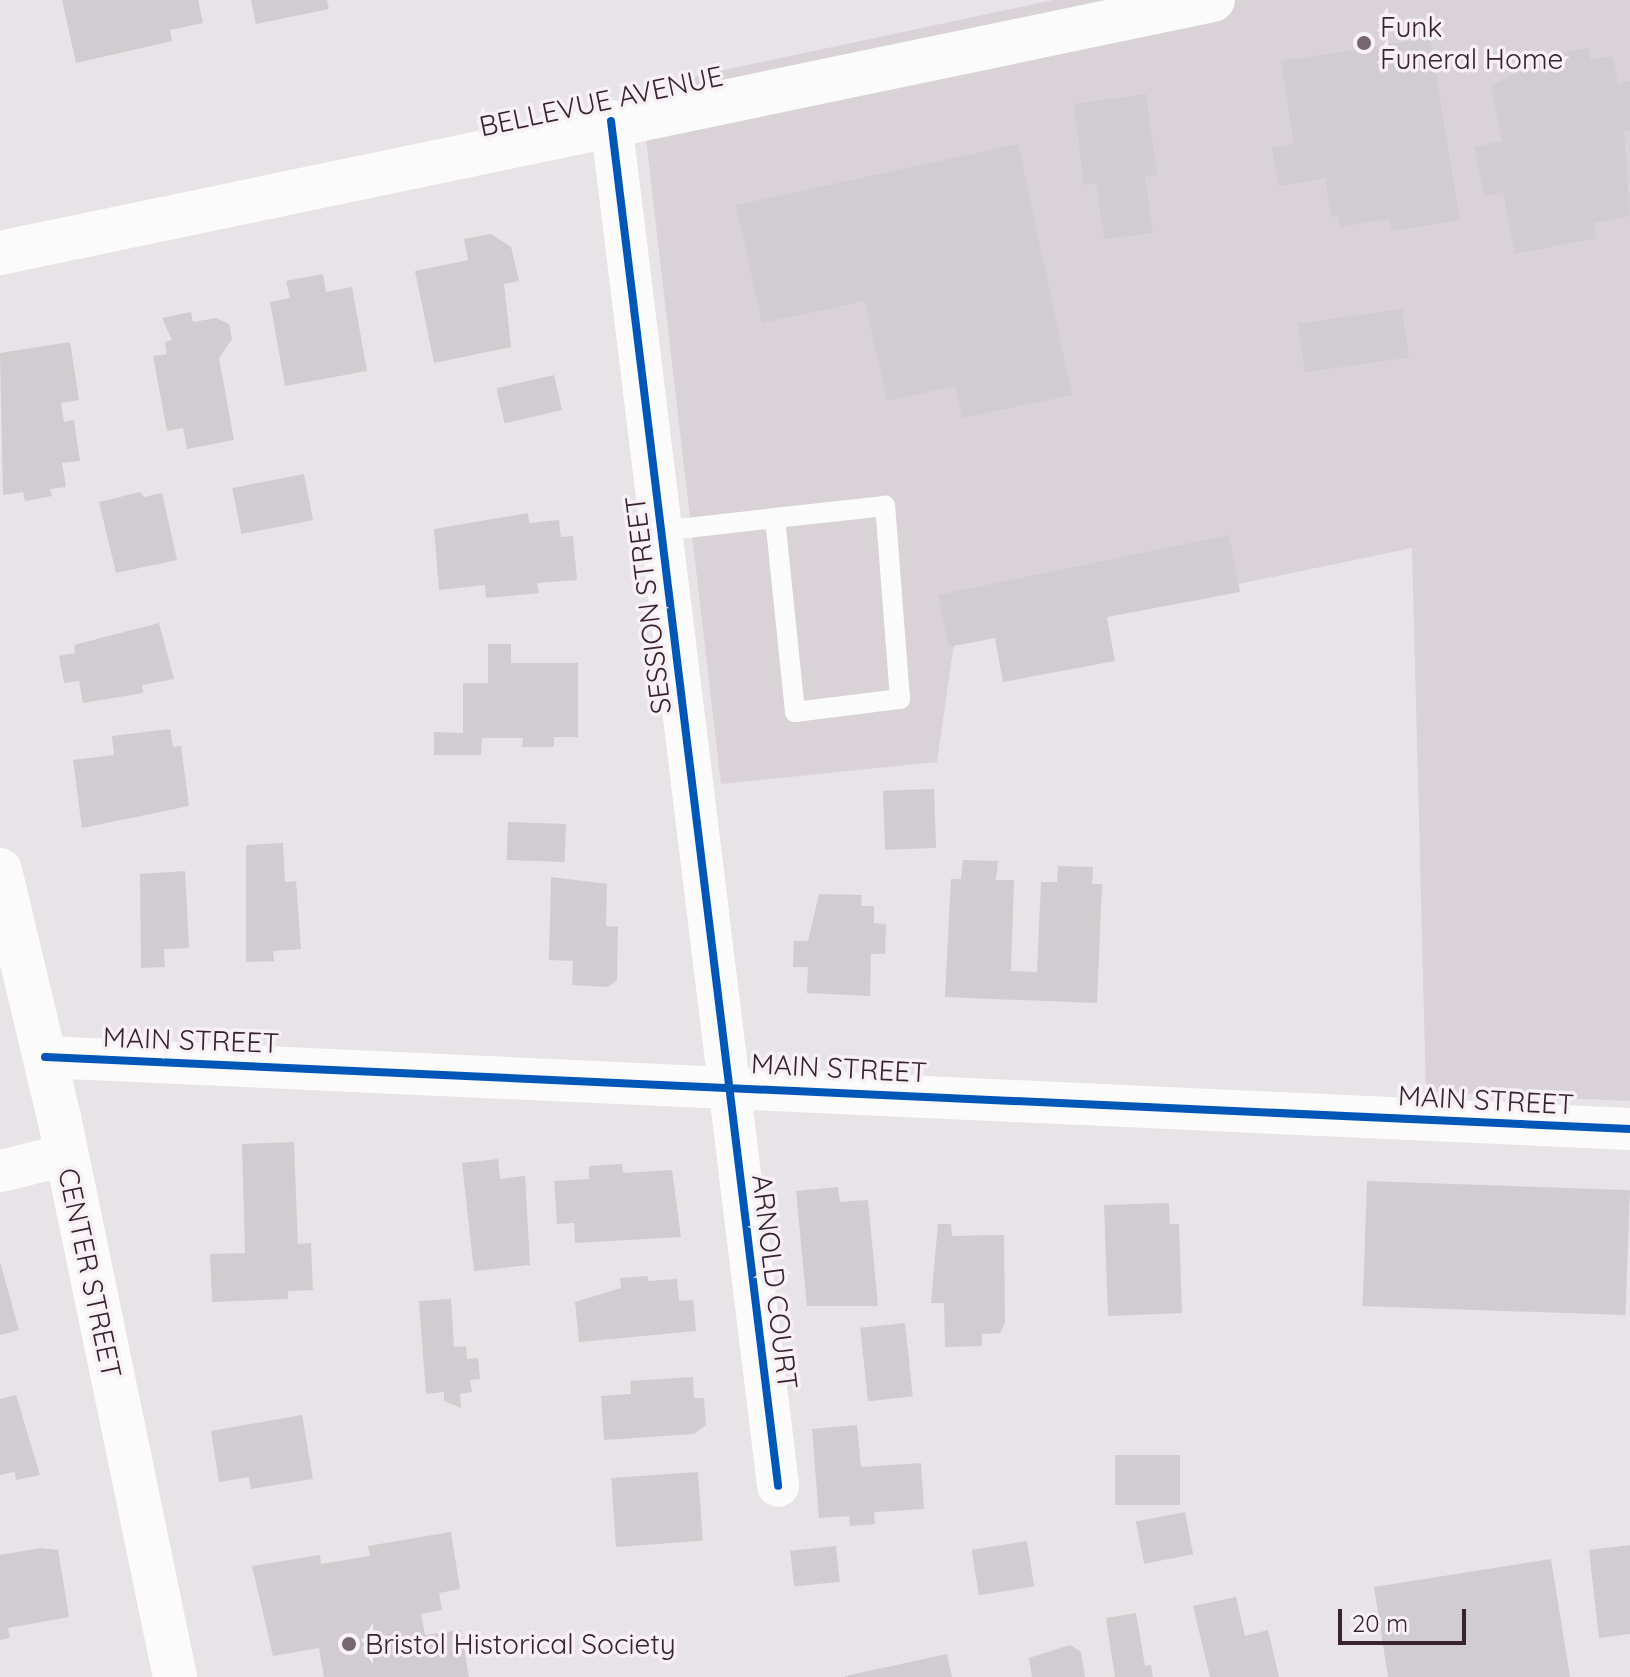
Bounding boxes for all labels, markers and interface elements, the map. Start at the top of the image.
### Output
place label: Funk Funeral Home [1380,10,1563,76]
marker: Funk Funeral Home [1355,34,1373,52]
street label: BELLEVUE AVENUE [476,59,726,143]
street label: SESSION STREET [618,494,678,716]
street label: MAIN STREET [102,1020,280,1060]
street label: MAIN STREET [750,1047,928,1089]
street label: MAIN STREET [1397,1079,1575,1121]
street label: CENTER STREET [51,1165,129,1381]
street label: ARNOLD COURT [745,1173,805,1391]
scale bar [1342,1593,1470,1643]
text: 20 m [1352,1608,1408,1638]
place label: Bristol Historical Society [365,1627,676,1661]
marker: Bristol Historical Society [340,1635,358,1653]

